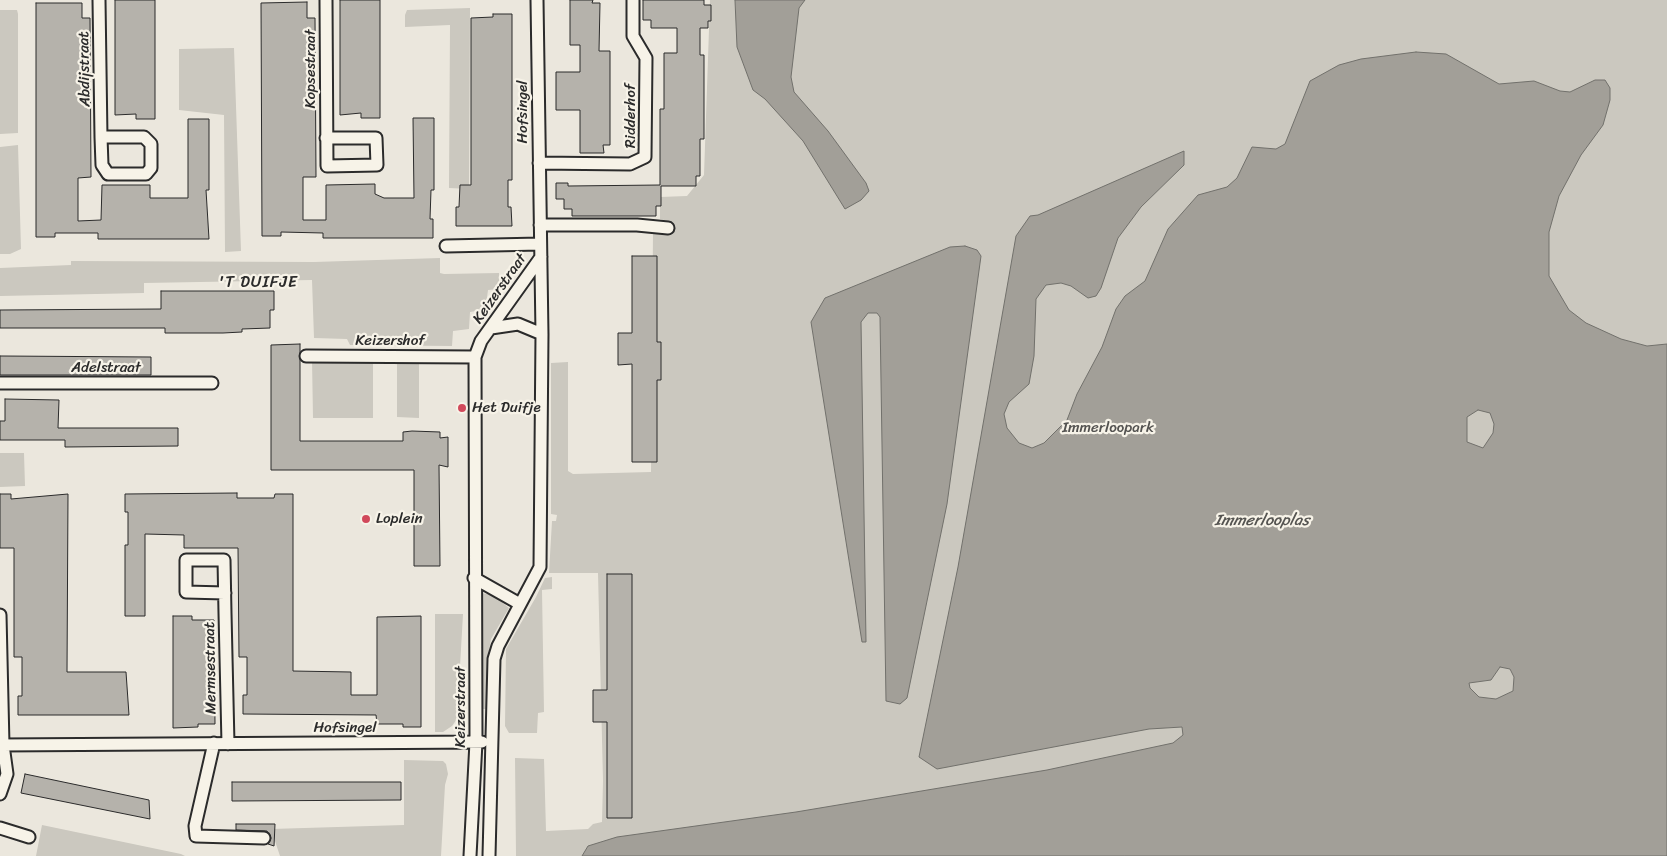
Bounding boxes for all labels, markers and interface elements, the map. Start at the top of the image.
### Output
street label: Kopsestraat [302,29,320,109]
street label: Abdijstraat [75,31,95,107]
street label: Hofsingel [514,80,532,144]
street label: Ridderhof [622,84,640,148]
street label: Keizerstraat [469,250,531,328]
district label: 'T DUIFJE [218,273,298,293]
street label: Keizershof [355,332,425,350]
street label: Adelstraat [71,359,141,377]
place label: Het Duifje [472,399,541,417]
marker: Het Duifje [456,402,468,414]
park label: Immerloopark [1062,419,1154,437]
place label: Loplein [376,510,423,528]
water label: Immerlooplas [1215,511,1309,531]
marker: Loplein [360,513,372,525]
street label: Mermsestraat [201,622,221,714]
street label: Keizerstraat [452,666,470,748]
street label: Hofsingel [313,719,377,737]

